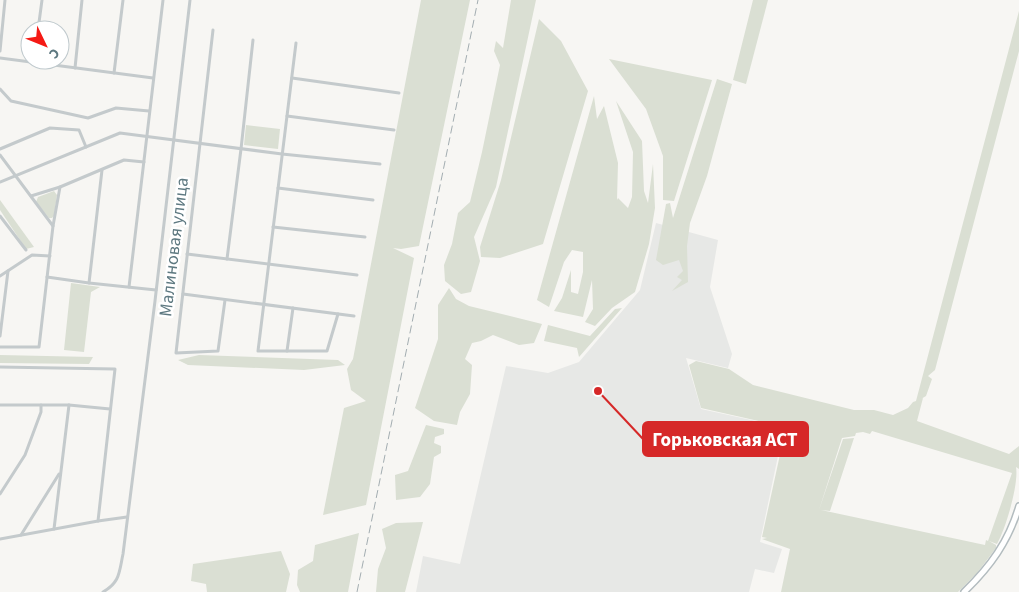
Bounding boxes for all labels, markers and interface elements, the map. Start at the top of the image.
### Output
north arrow [20,20,70,70]
text: С [44,43,64,63]
street label: Малиновая улица [153,176,195,318]
callout: Горьковская АСТ [643,422,808,456]
text: Горьковская АСТ [652,427,798,454]

